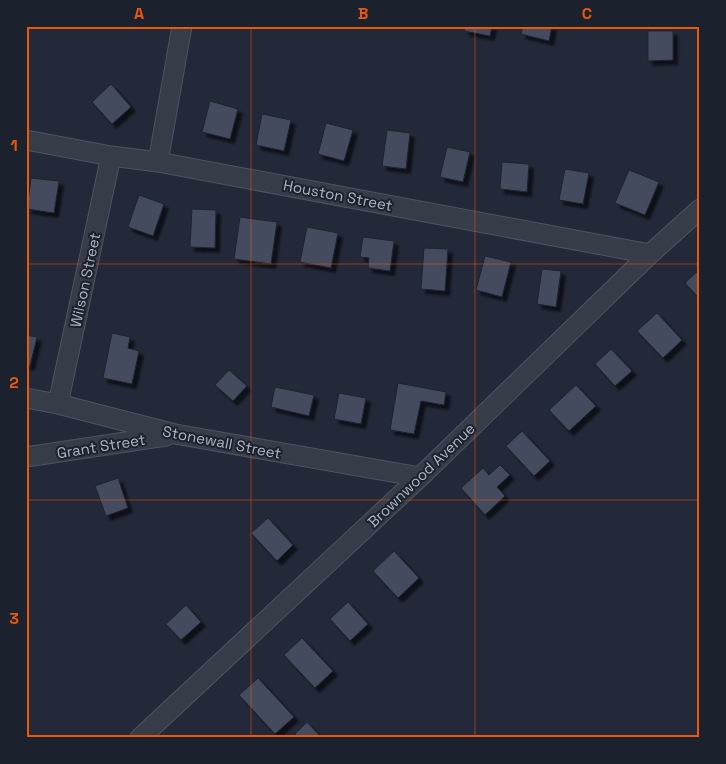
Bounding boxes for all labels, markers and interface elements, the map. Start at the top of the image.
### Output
text: A [134,3,144,24]
text: B [358,3,368,24]
text: C [582,3,592,24]
text: 1 [10,135,18,156]
street label: Houston Street [282,175,394,215]
street label: Wilson Street [66,231,104,329]
text: 2 [9,372,19,393]
street label: Brownwood Avenue [363,419,479,531]
street label: Stonewall Street [161,421,283,463]
street label: Grant Street [55,430,147,462]
text: 3 [9,608,19,629]

